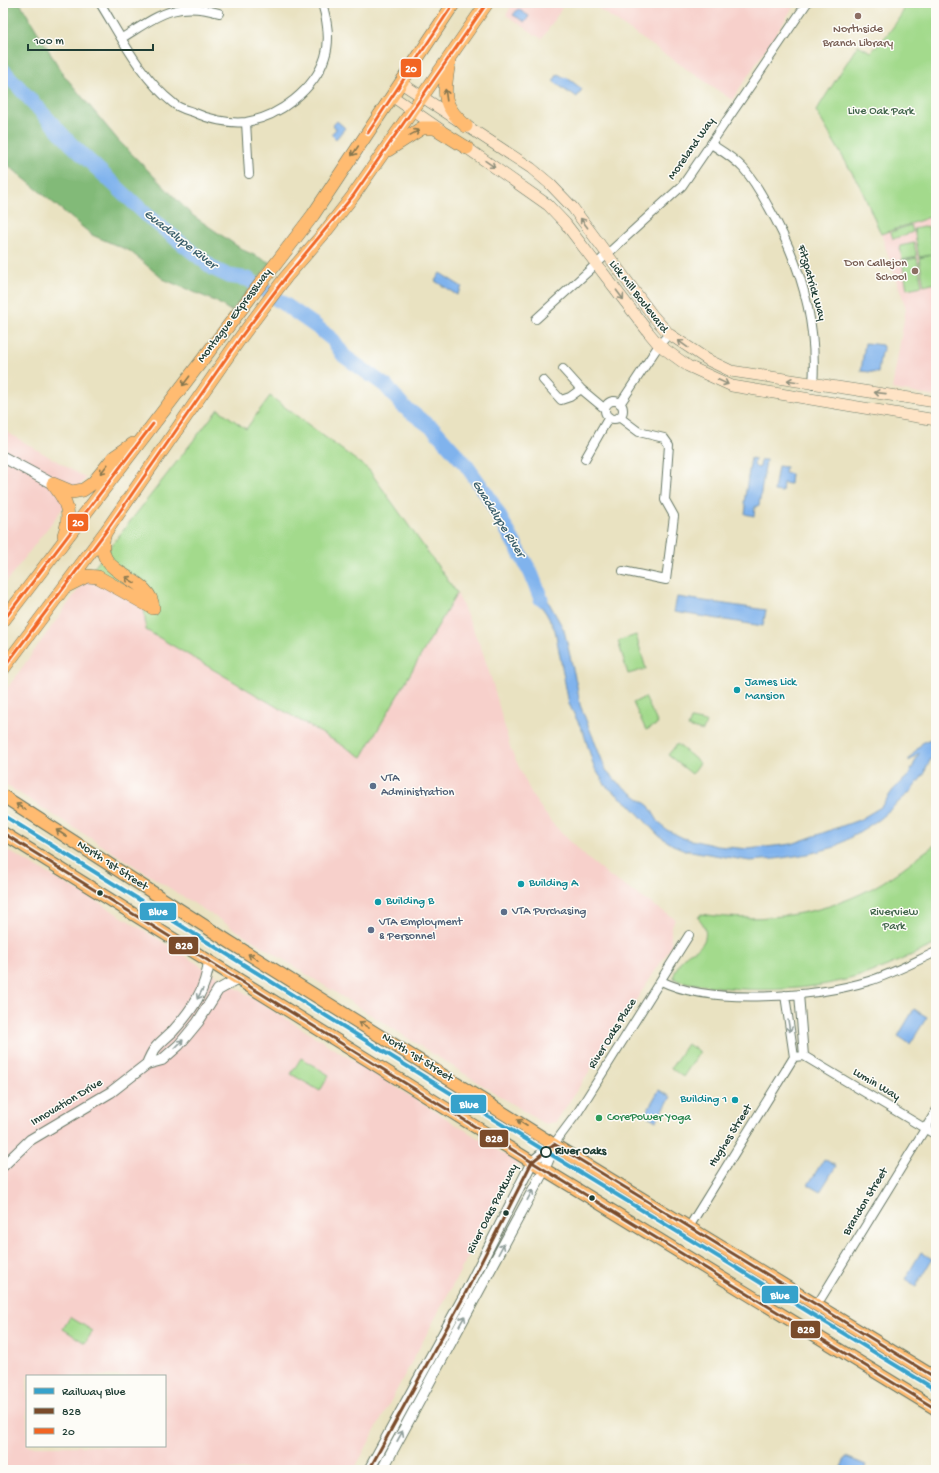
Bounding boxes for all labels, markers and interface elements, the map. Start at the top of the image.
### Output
marker: Northside Branch Library [853,11,863,21]
place label: Northside Branch Library [822,23,893,51]
scale bar [28,26,153,52]
text: 100 m [33,35,64,49]
line badge: 20 [400,58,422,78]
text: 20 [405,64,418,76]
one-way arrow [442,89,450,102]
park label: Live Oak Park [848,105,916,119]
street label: Moreland Way [665,115,719,183]
one-way arrow [408,128,420,136]
one-way arrow [351,146,359,157]
one-way arrow [485,160,496,169]
water label: Guadalupe River [141,207,221,275]
one-way arrow [580,217,588,228]
street label: Fitzpatrick Way [793,242,829,323]
place label: Don Callejon School [843,257,907,285]
street label: Lick Mill Boulevard [605,258,671,337]
street label: Montague Expressway [195,266,275,366]
marker: Don Callejon School [910,266,920,276]
one-way arrow [615,289,624,300]
one-way arrow [678,340,689,349]
one-way arrow [182,375,190,386]
one-way arrow [787,377,800,385]
one-way arrow [717,379,729,386]
one-way arrow [874,390,887,397]
one-way arrow [99,464,108,475]
water label: Guadalupe River [468,478,529,562]
line badge: 20 [67,513,89,532]
text: 20 [72,518,85,530]
one-way arrow [124,575,136,583]
place label: James Lick Mansion [745,676,798,704]
marker: James Lick Mansion [732,685,742,695]
place label: VTA Administration [380,772,454,800]
marker: VTA Administration [368,781,378,791]
one-way arrow [15,803,27,811]
one-way arrow [56,829,67,837]
street label: North 1st Street [74,838,151,895]
place label: Building A [528,877,579,891]
marker: Building A [516,879,526,889]
unlabelled marker [95,888,105,898]
place label: Building B [385,895,435,909]
marker: Building B [373,897,383,907]
line badge: Blue [139,902,177,921]
place label: VTA Purchasing [511,905,587,919]
park label: Riverview Park [870,906,919,934]
text: Blue [148,907,169,919]
marker: VTA Purchasing [499,907,509,917]
place label: VTA Employment & Personnel [378,916,463,944]
marker: VTA Employment & Personnel [366,925,376,935]
line badge: 828 [168,936,199,955]
text: 828 [175,941,193,953]
one-way arrow [247,952,259,960]
one-way arrow [196,988,203,1000]
street label: River Oaks Place [586,996,641,1072]
one-way arrow [785,1020,793,1033]
one-way arrow [359,1021,370,1029]
street label: North 1st Street [379,1030,456,1086]
one-way arrow [174,1039,184,1049]
street label: Lumin Way [850,1065,902,1105]
street label: Innovation Drive [29,1076,106,1130]
place label: Building 1 [679,1093,727,1107]
line badge: Blue [450,1094,487,1114]
marker: Building 1 [730,1095,740,1105]
text: Blue [459,1100,480,1112]
street label: Hughes Street [706,1101,756,1170]
place label: CorePower Yoga [607,1111,691,1125]
marker: CorePower Yoga [594,1113,604,1123]
one-way arrow [517,1119,528,1127]
line badge: 828 [479,1129,509,1148]
text: 828 [485,1134,503,1146]
place label: River Oaks [554,1145,607,1159]
marker: River Oaks [540,1146,552,1158]
street label: River Oaks Parkway [464,1162,522,1256]
street label: Brandon Street [840,1165,892,1239]
one-way arrow [527,1189,535,1201]
unlabelled marker [587,1193,597,1203]
unlabelled marker [501,1208,511,1218]
one-way arrow [498,1243,506,1255]
line badge: Blue [761,1285,799,1304]
text: Blue [770,1291,791,1303]
one-way arrow [458,1315,466,1327]
line badge: 828 [790,1320,821,1339]
text: 828 [797,1325,815,1337]
legend [26,1375,166,1447]
text: Railway Blue [62,1386,126,1400]
text: 828 [62,1406,81,1420]
text: 20 [62,1426,75,1440]
one-way arrow [397,1430,405,1442]

